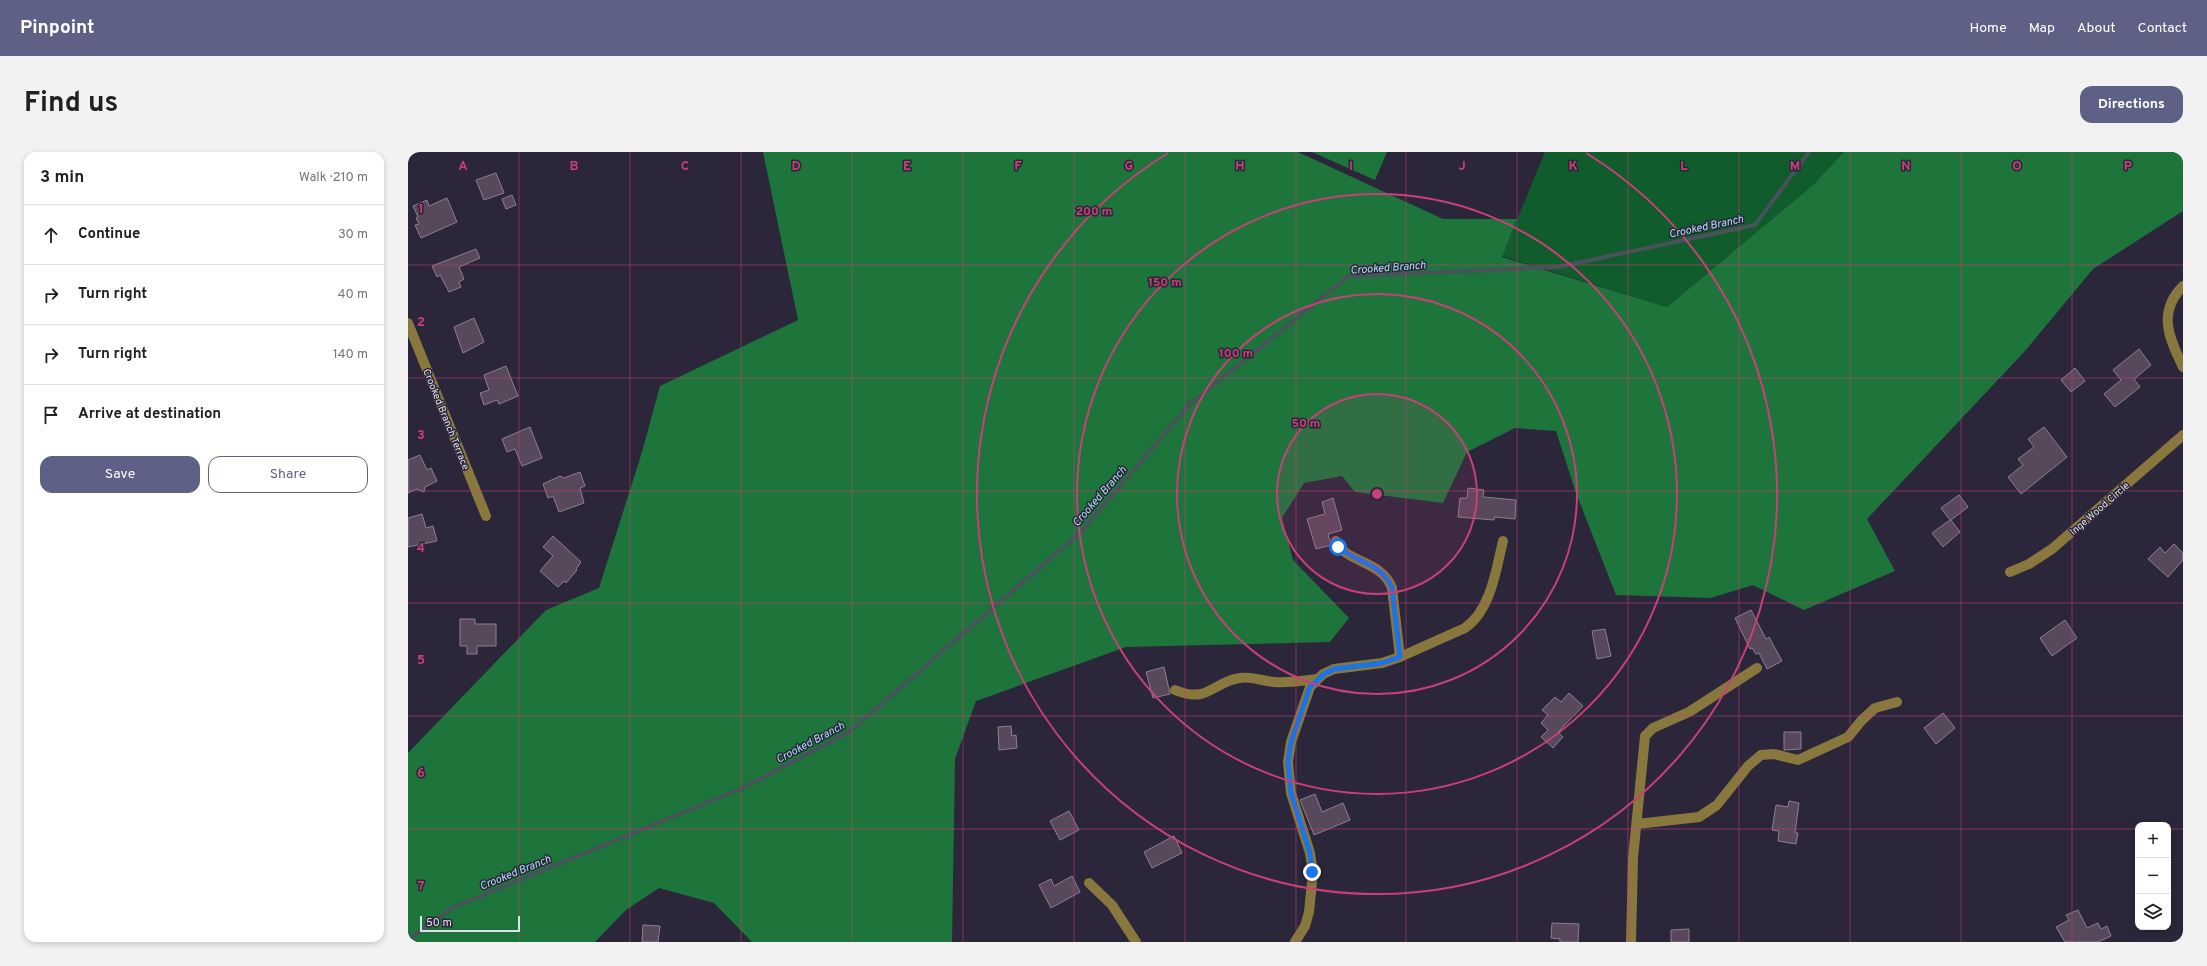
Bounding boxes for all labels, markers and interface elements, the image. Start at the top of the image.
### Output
text: Pinpoint [20,16,95,40]
text: Home [1970,20,2007,37]
text: Map [2029,20,2055,37]
text: About [2077,20,2116,37]
text: Contact [2138,20,2187,37]
text: Find us [24,86,118,122]
button: Directions [2080,86,2183,123]
text: A [458,159,468,175]
text: B [570,159,579,175]
text: C [681,159,689,175]
text: D [791,159,801,175]
text: E [903,159,911,175]
text: F [1014,159,1022,175]
text: G [1125,159,1134,175]
text: H [1235,159,1245,175]
text: I [1349,159,1353,175]
text: J [1458,159,1466,175]
text: K [1568,159,1578,175]
text: L [1680,159,1688,175]
text: M [1790,159,1800,175]
text: N [1901,159,1911,175]
text: O [2012,159,2022,175]
text: P [2124,159,2133,175]
text: 3 min [40,167,84,189]
text: Walk · 210 m [299,170,368,186]
text: 1 [418,202,424,218]
text: 200 m [1076,204,1112,220]
water label: Crooked Branch [1668,212,1745,242]
icon: ahead [40,224,62,246]
text: Continue [78,225,140,244]
text: 30 m [338,227,368,243]
water label: Crooked Branch [1350,258,1426,278]
text: 150 m [1148,275,1182,291]
icon: right [40,284,62,306]
text: Turn right [78,285,147,304]
text: 40 m [338,287,368,303]
text: 2 [417,315,425,331]
icon: right [40,344,62,366]
text: Turn right [78,345,147,364]
text: 100 m [1219,346,1253,362]
text: 140 m [333,347,368,363]
street label: Crooked Branch Terrace [419,367,472,472]
icon: arrive [40,404,62,426]
text: Arrive at destination [78,405,221,424]
text: 50 m [1292,416,1320,432]
text: 3 [417,428,425,444]
button: Save [40,456,200,493]
button: Share [208,456,368,493]
water label: Crooked Branch [1070,463,1130,530]
street label: Inge Wood Circle [2067,480,2133,539]
centre of rings [1370,487,1384,501]
route start [1329,538,1347,556]
text: 4 [417,541,425,557]
text: 5 [417,653,425,669]
water label: Crooked Branch [774,719,847,767]
text: 6 [417,766,425,782]
map controls [2135,822,2171,930]
button: + [2135,822,2171,858]
water label: Crooked Branch [478,852,553,894]
button: − [2135,858,2171,894]
route end [1303,863,1321,881]
text: 7 [418,879,425,895]
button: layers [2135,894,2171,930]
scale bar [420,914,520,933]
text: 50 m [426,916,452,930]

